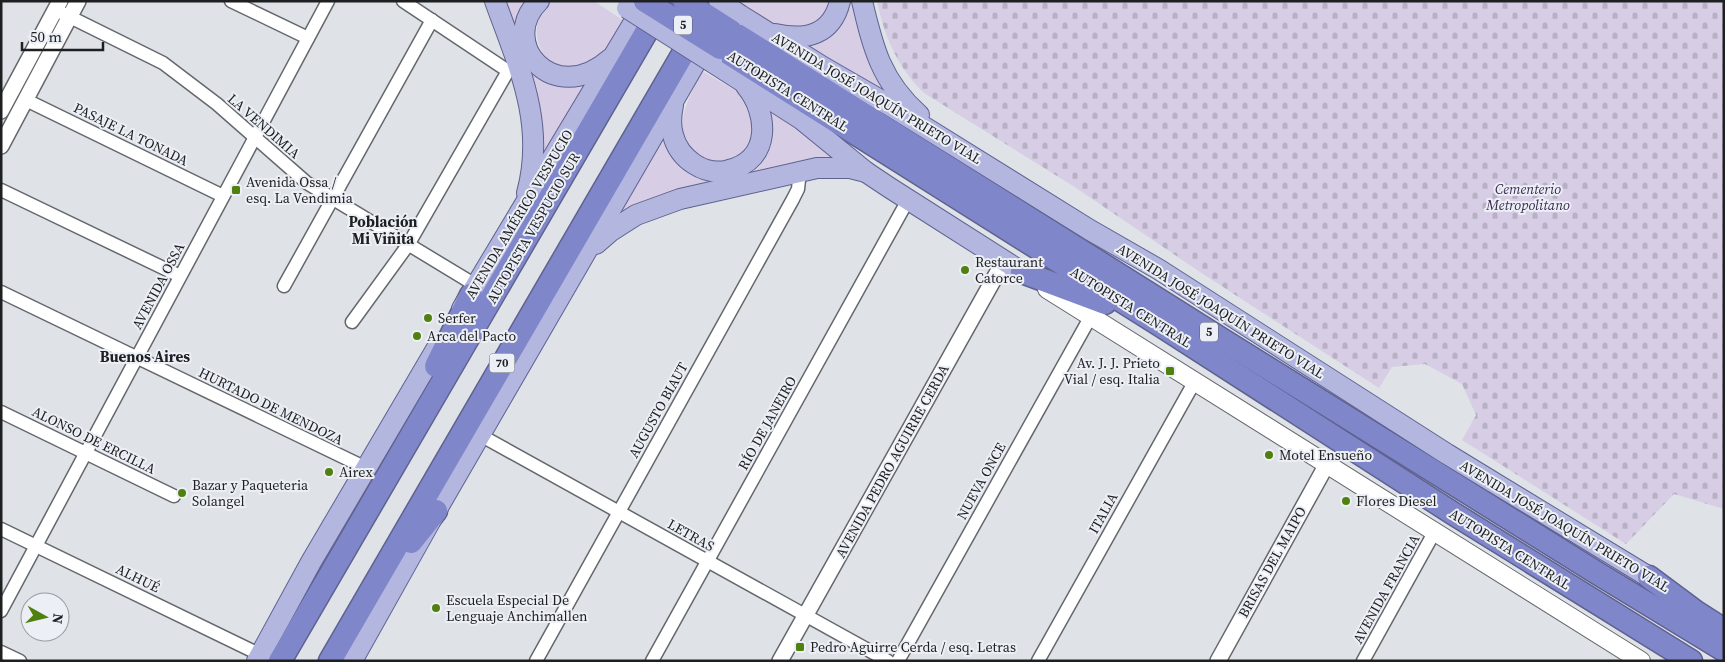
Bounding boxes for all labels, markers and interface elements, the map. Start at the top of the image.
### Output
road number: 5 [674,16,692,34]
scale bar [22,20,104,52]
text: 50 m [30,26,62,47]
street label: AVENIDA JOSÉ JOAQUÍN PRIETO VIAL [768,27,986,169]
street label: AUTOPISTA CENTRAL [724,46,852,136]
street label: LA VENDIMIA [223,89,305,164]
street label: PASAJE LA TONADA [70,98,192,171]
street label: AVENIDA AMÉRICO VESPUCIO [460,125,578,303]
street label: AUTOPISTA VESPUCIO SUR [481,149,585,307]
place label: Avenida Ossa / esq. La Vendimia [246,172,354,208]
park label: Cementerio Metropolitano [1485,179,1570,215]
marker: Avenida Ossa / esq. La Vendimia [230,184,242,196]
district label: Población Mi Viñita [348,211,418,249]
street label: AVENIDA OSSA [127,238,190,333]
street label: AVENIDA JOSÉ JOAQUÍN PRIETO VIAL [1113,238,1329,384]
place label: Restaurant Catorce [975,252,1043,288]
street label: AUTOPISTA CENTRAL [1067,262,1195,352]
marker: Restaurant Catorce [959,264,971,276]
place label: Serfer [438,308,476,328]
marker: Serfer [422,312,434,324]
road number: 5 [1200,322,1218,342]
place label: Arca del Pacto [427,326,516,346]
marker: Arca del Pacto [411,330,423,342]
district label: Buenos Aires [100,346,190,367]
road number: 70 [490,353,514,372]
place label: Av. J. J. Prieto Vial / esq. Italia [1064,353,1161,389]
street label: AUGUSTO BIAUT [623,358,693,461]
street label: AVENIDA PEDRO AGUIRRE CERDA [830,360,954,561]
street label: HURTADO DE MENDOZA [195,362,347,450]
marker: Av. J. J. Prieto Vial / esq. Italia [1164,365,1176,377]
street label: RÍO DE JANEIRO [733,372,801,474]
street label: ALONSO DE ERCILLA [29,401,160,479]
street label: NUEVA ONCE [952,439,1010,523]
place label: Motel Ensueño [1279,445,1373,465]
marker: Motel Ensueño [1263,449,1275,461]
street label: AVENIDA JOSÉ JOAQUÍN PRIETO VIAL [1456,455,1674,597]
place label: Airex [339,462,373,482]
marker: Airex [323,466,335,478]
place label: Bazar y Paqueteria Solangel [192,475,309,511]
marker: Bazar y Paqueteria Solangel [176,487,188,499]
street label: ITALIA [1083,488,1123,537]
place label: Flores Diesel [1356,491,1437,511]
marker: Flores Diesel [1340,495,1352,507]
street label: BRISAS DEL MAIPO [1233,503,1311,621]
street label: AUTOPISTA CENTRAL [1446,504,1574,594]
street label: LETRAS [664,514,718,556]
street label: AVENIDA FRANCIA [1348,530,1425,647]
street label: ALHUÉ [113,559,163,597]
place label: Escuela Especial De Lenguaje Anchimallen [446,590,588,626]
north arrow [20,592,70,642]
marker: Escuela Especial De Lenguaje Anchimallen [430,602,442,614]
text: N [47,612,68,625]
place label: Pedro Aguirre Cerda / esq. Letras [810,637,1016,657]
marker: Pedro Aguirre Cerda / esq. Letras [794,641,806,653]

